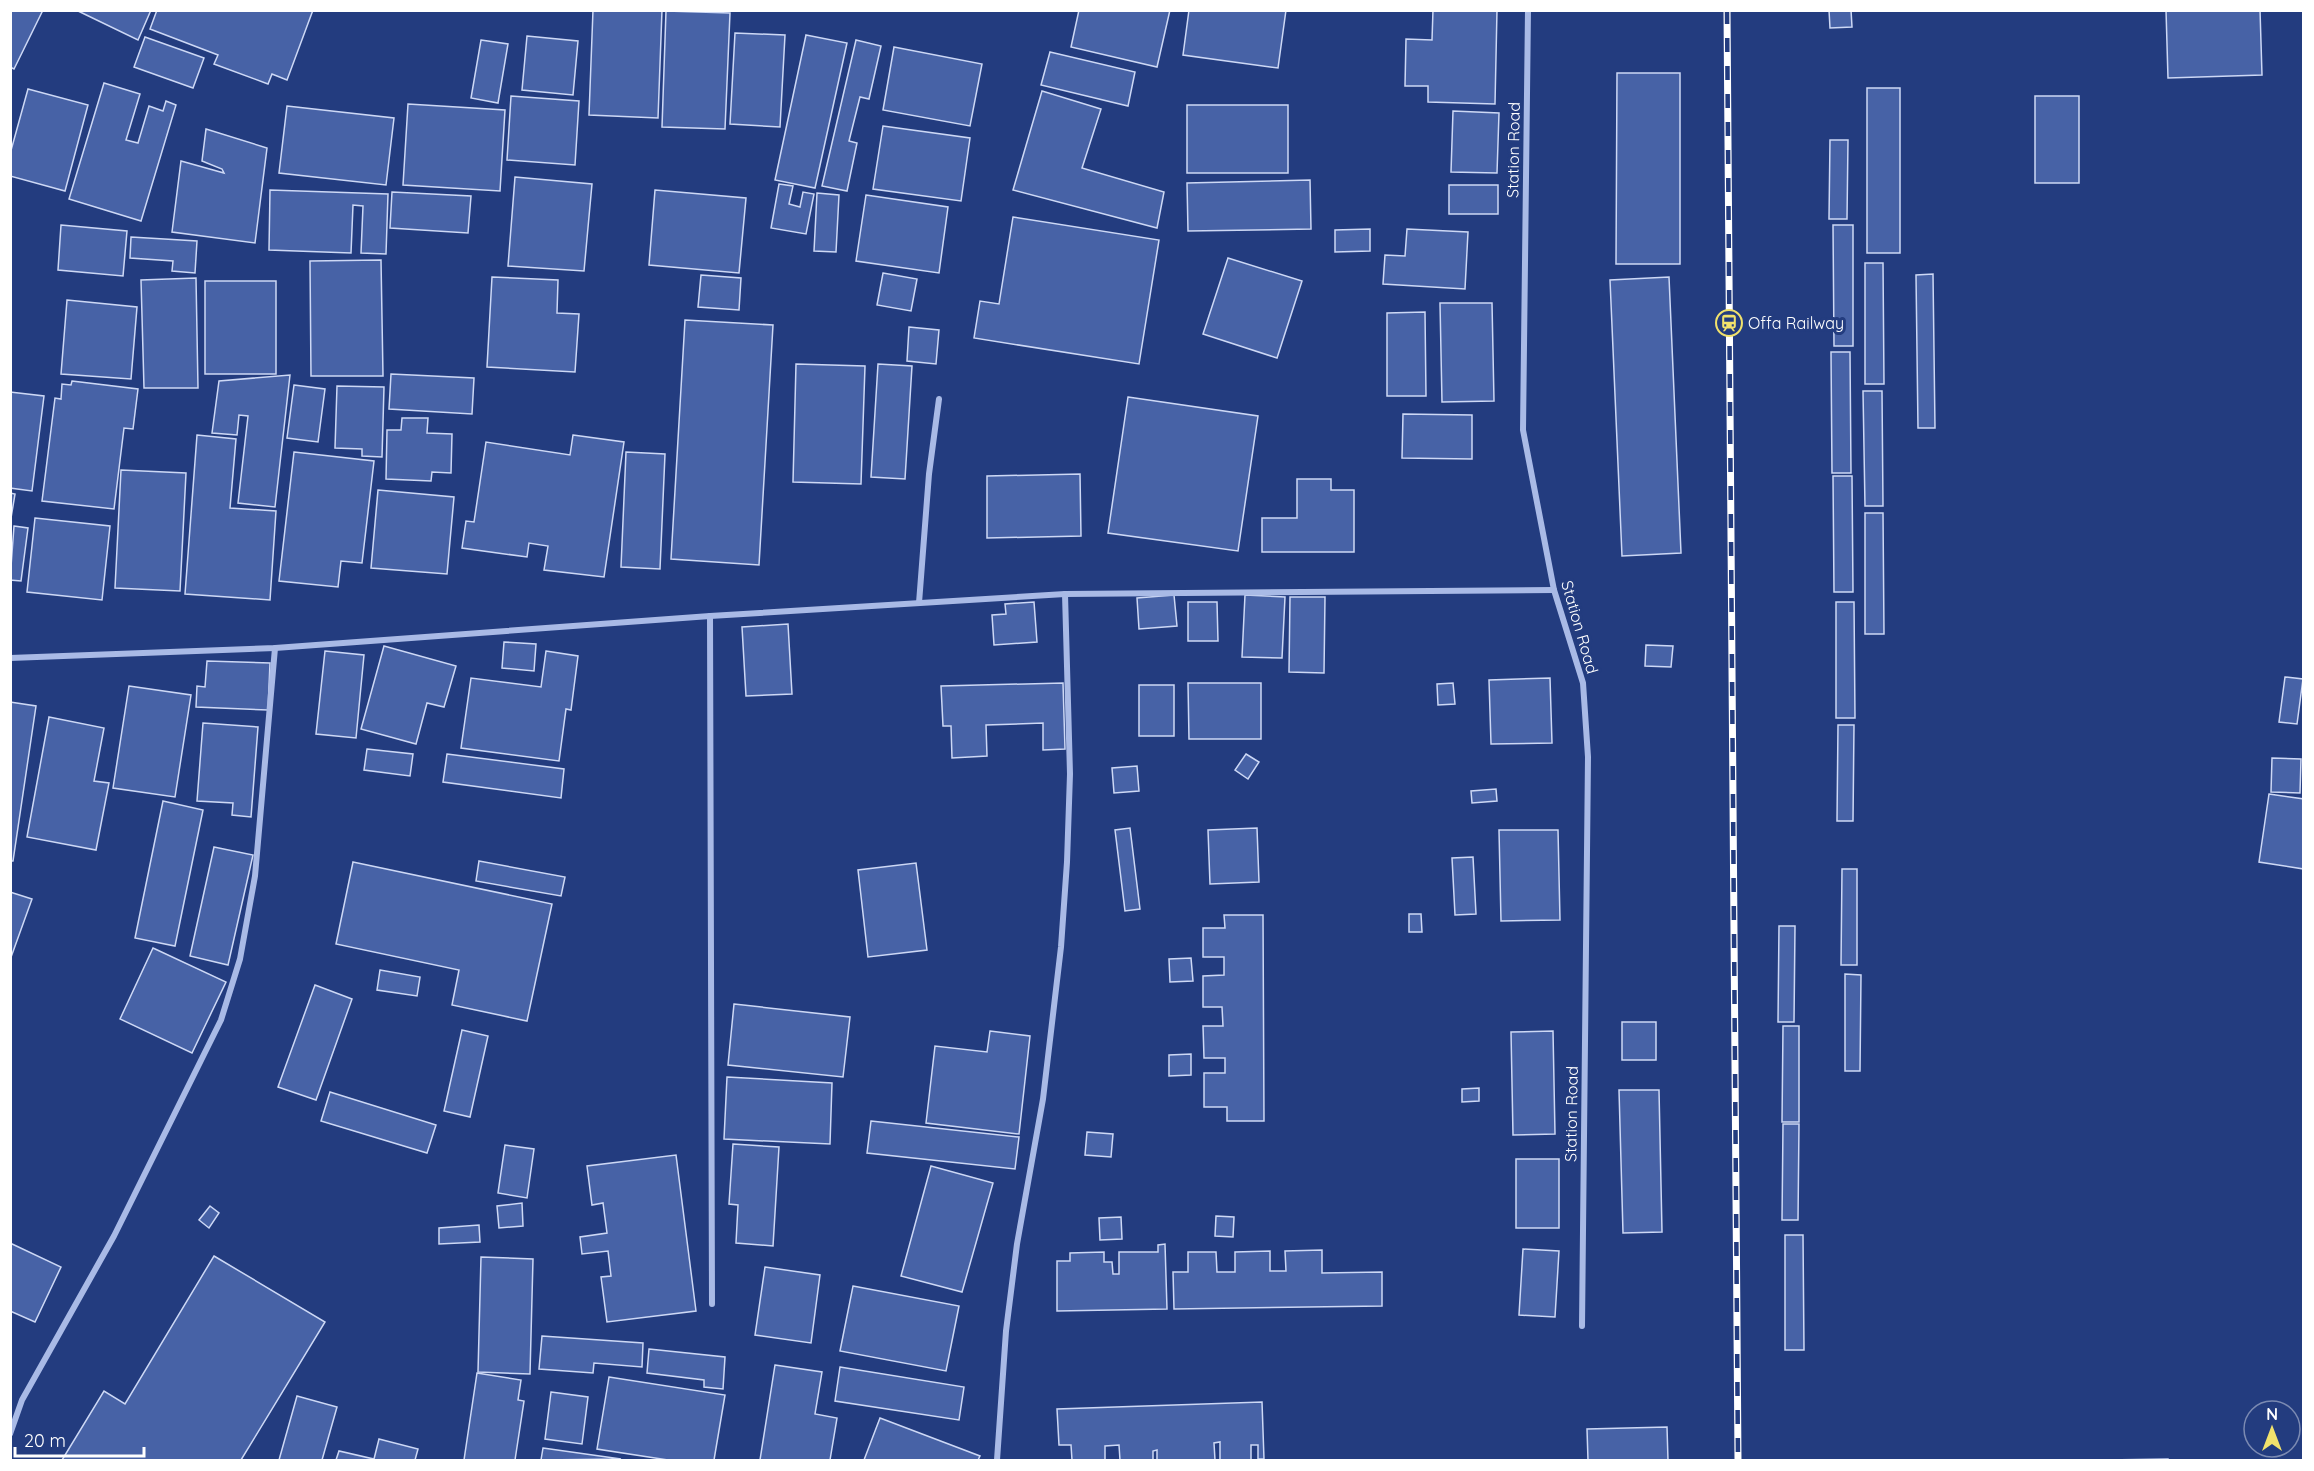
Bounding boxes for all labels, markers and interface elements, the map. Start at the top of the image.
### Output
street label: Station Road [1502,102,1524,198]
station icon: Offa Railway [1714,308,1744,338]
place label: Offa Railway [1748,313,1844,333]
street label: Station Road [1557,578,1603,676]
street label: Station Road [1560,1066,1582,1162]
north arrow [2242,1399,2302,1459]
text: N [2266,1404,2278,1424]
scale bar [15,1420,144,1458]
text: 20 m [24,1429,66,1452]

